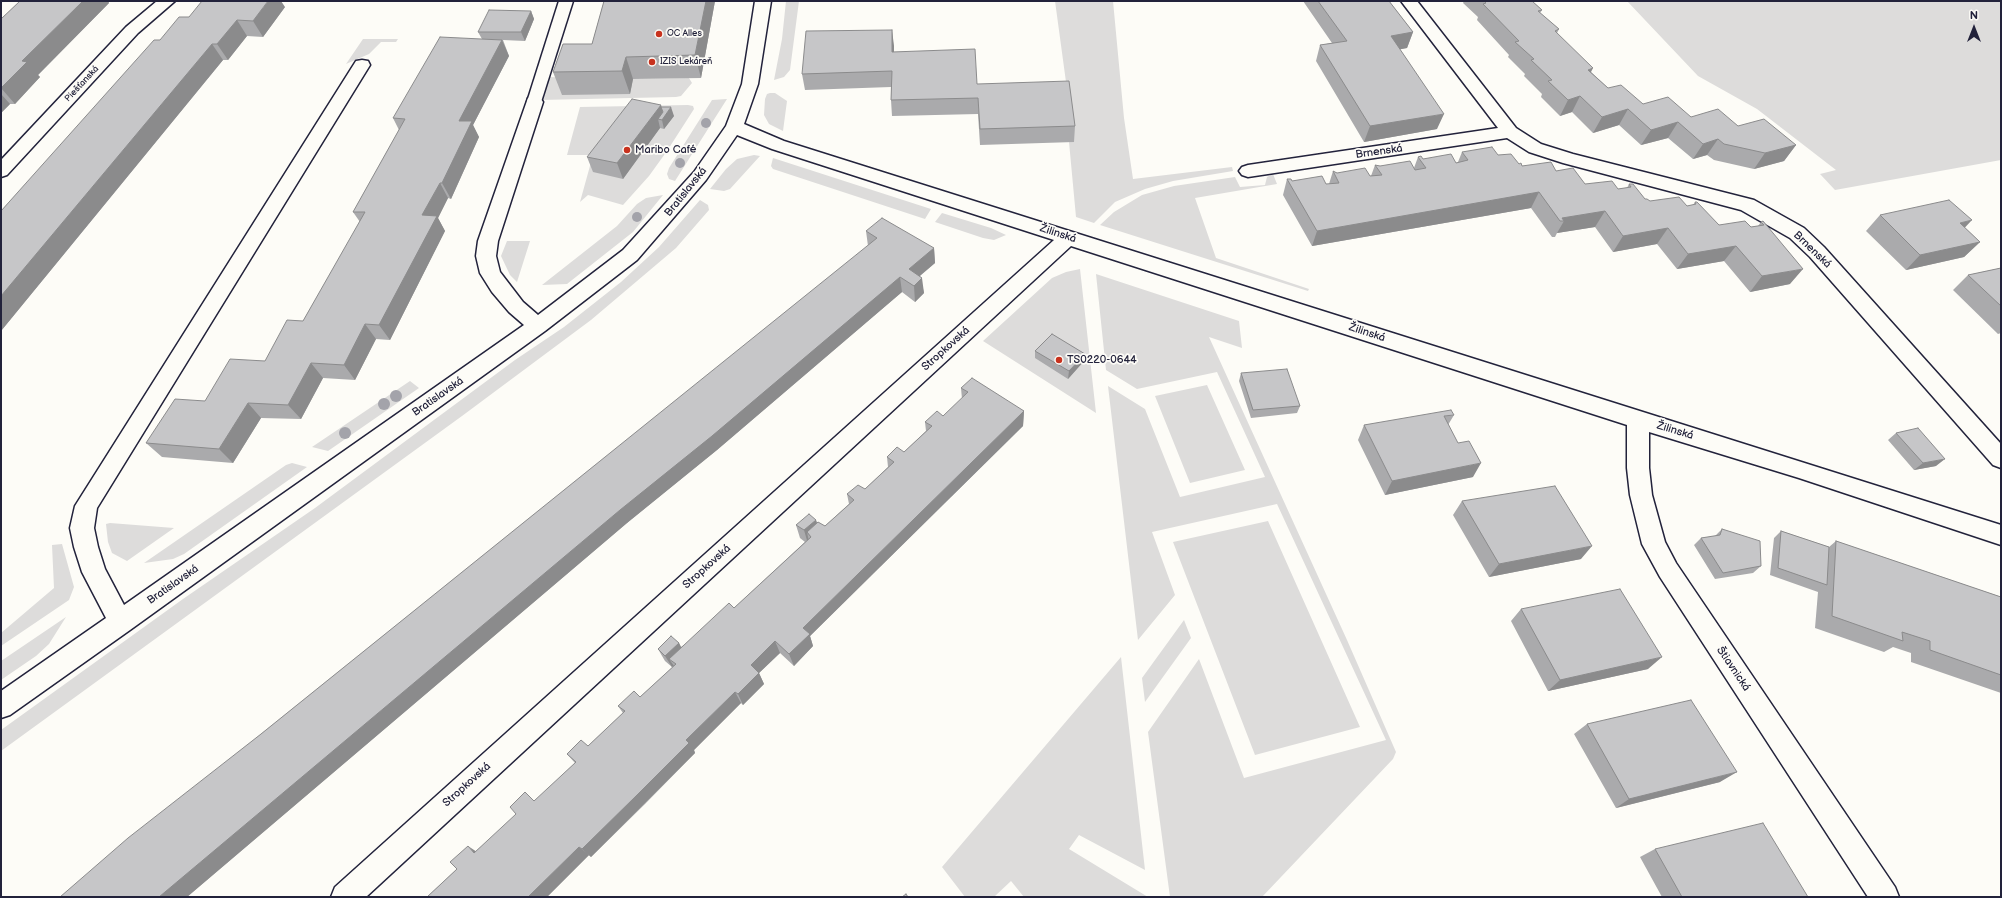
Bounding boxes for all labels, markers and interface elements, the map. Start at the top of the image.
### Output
north arrow [1954,8,1994,48]
text: N [1970,9,1978,22]
marker: OC Alles [654,29,664,39]
place label: OC Alles [667,29,702,39]
marker: IZIS Lekáreň [647,57,657,67]
place label: IZIS Lekáreň [660,57,712,67]
street label: Piešťanská [63,64,101,104]
street label: Brnenská [1355,142,1403,162]
place label: Maribo Café [635,143,696,157]
marker: Maribo Café [622,145,632,155]
street label: Bratislavská [662,165,710,219]
street label: Žilinská [1038,222,1078,246]
street label: Brnenská [1790,229,1834,271]
street label: Žilinská [1347,321,1387,345]
street label: Stropkovská [919,324,973,374]
place label: TS0220-0644 [1067,353,1137,367]
marker: TS0220-0644 [1054,355,1064,365]
street label: Bratislavská [410,374,466,420]
street label: Žilinská [1655,419,1695,443]
street label: Stropkovská [680,542,734,592]
street label: Bratislavská [145,562,201,608]
street label: Štiavnická [1713,644,1753,694]
street label: Stropkovská [440,760,494,810]

